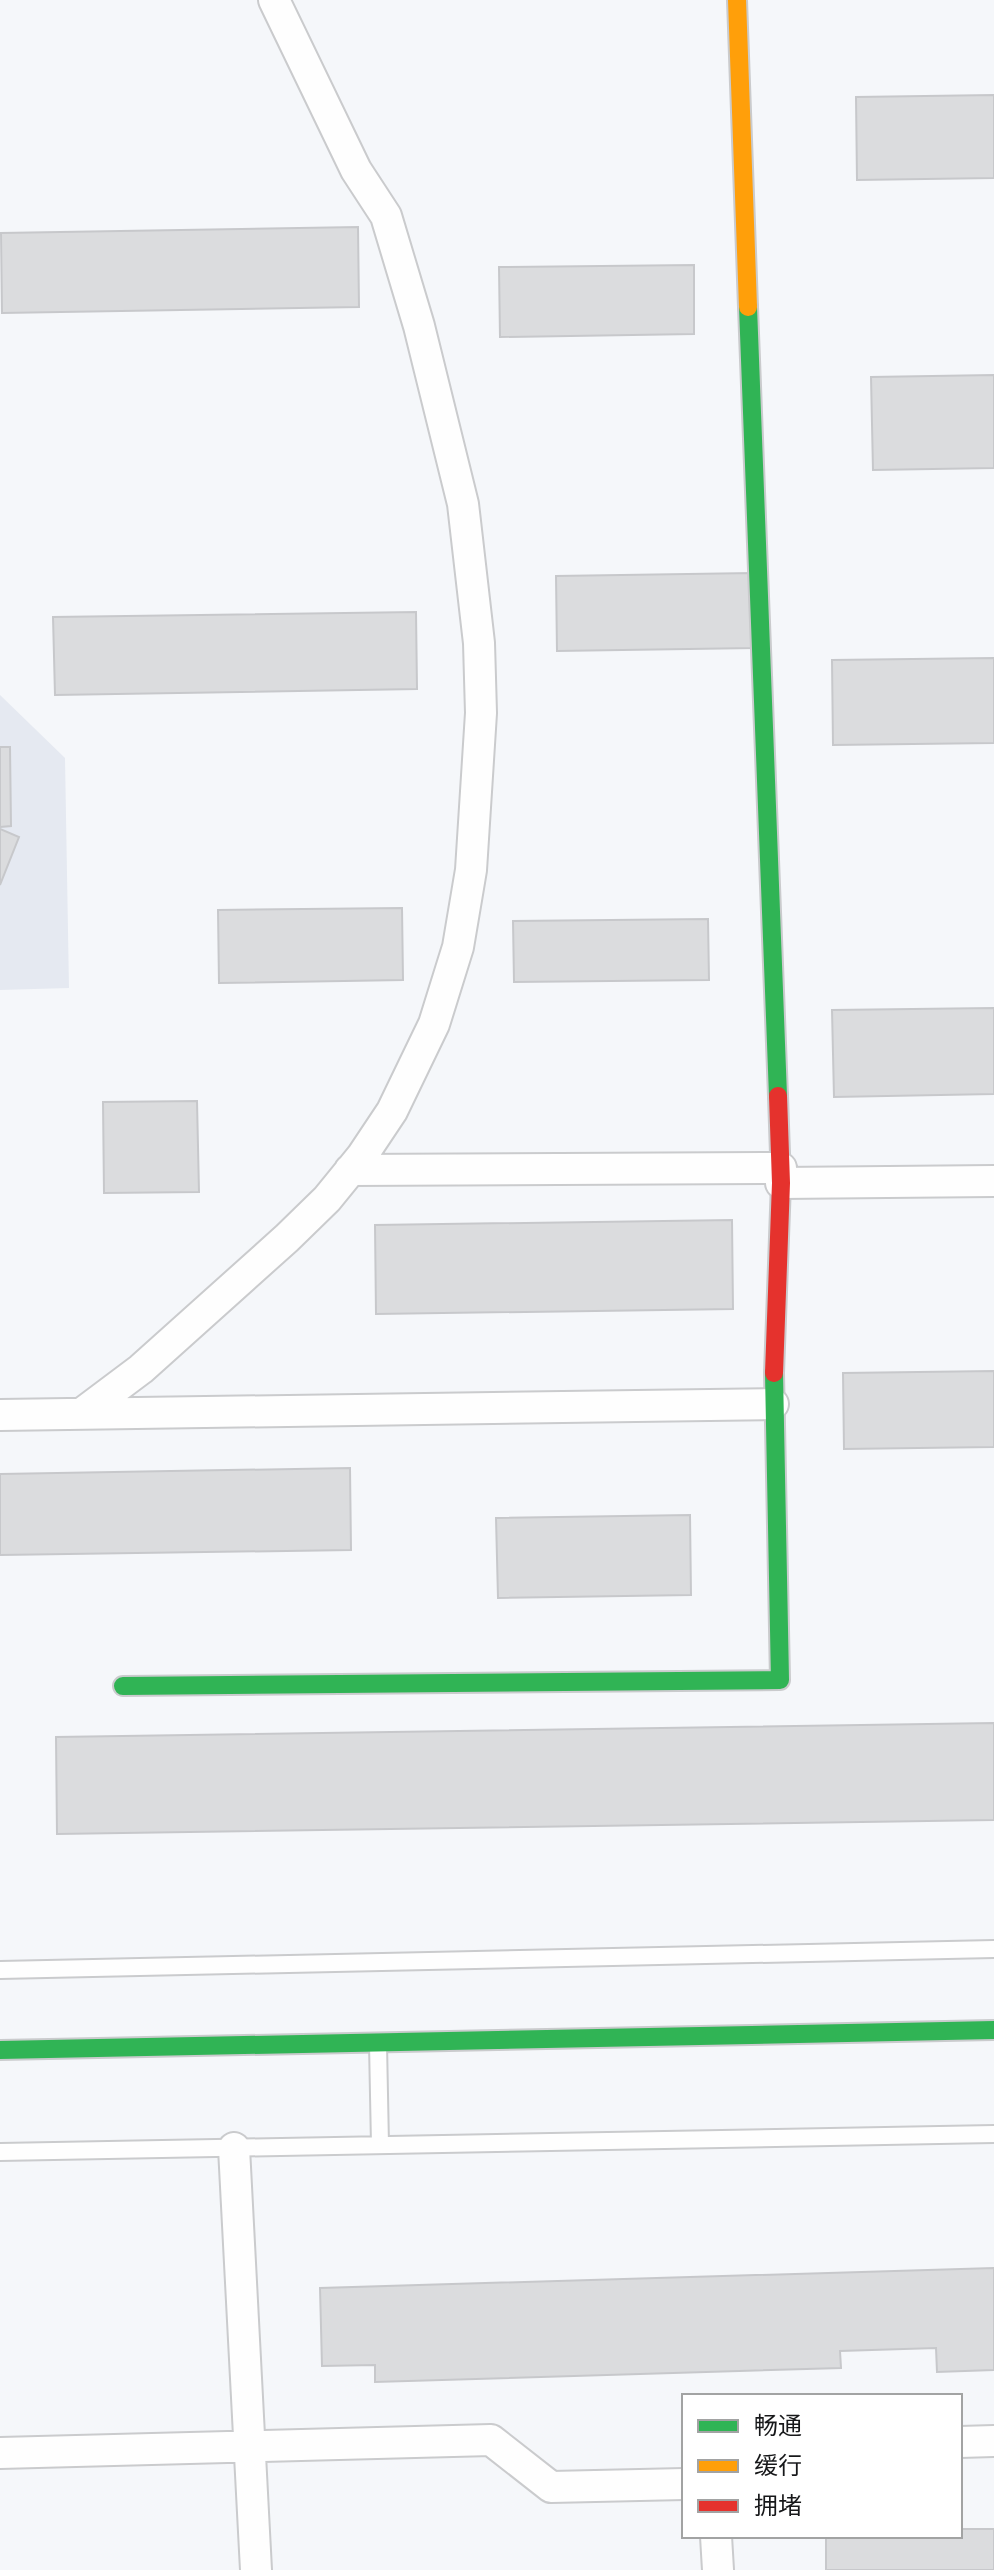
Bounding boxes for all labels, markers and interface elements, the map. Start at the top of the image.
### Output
legend [682,2394,962,2538]
text: 畅通 [754,2411,802,2440]
text: 缓行 [754,2451,802,2480]
text: 拥堵 [754,2491,802,2520]

